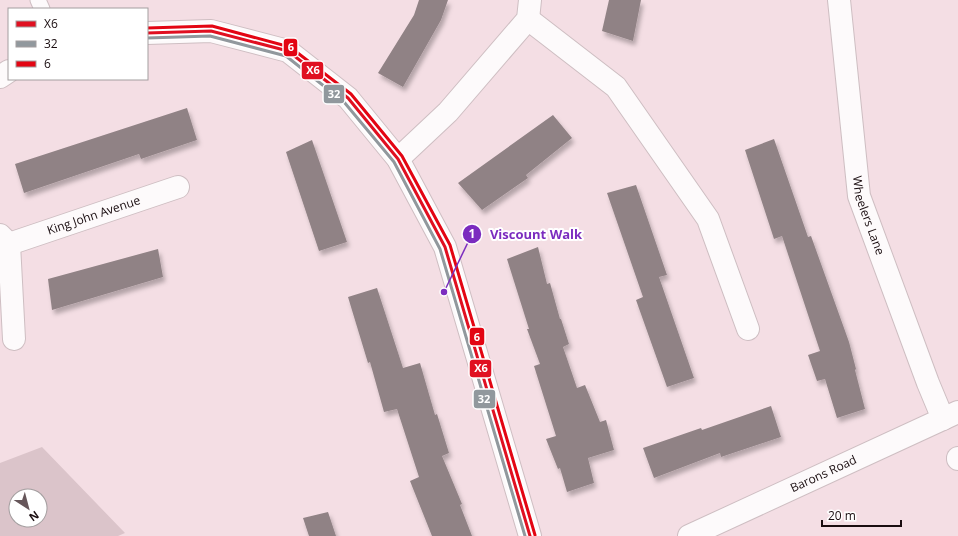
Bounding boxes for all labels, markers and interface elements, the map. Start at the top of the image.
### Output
legend [8,8,148,80]
text: X6 [44,15,58,32]
text: 32 [44,35,58,52]
line badge: 6 [283,38,298,57]
text: 6 [288,39,294,54]
text: 6 [44,55,51,72]
line badge: X6 [301,61,324,80]
text: X6 [306,62,320,77]
line badge: 32 [323,84,345,104]
text: 32 [328,86,340,101]
street label: Wheelers Lane [849,175,889,257]
street label: King John Avenue [45,191,143,239]
callout: Viscount Walk [462,221,590,246]
text: 1 [469,225,475,242]
text: Viscount Walk [490,225,583,243]
line badge: 6 [469,327,485,346]
text: 6 [474,329,480,344]
line badge: X6 [469,359,492,378]
text: X6 [474,360,488,375]
line badge: 32 [473,389,496,409]
text: 32 [478,391,490,406]
street label: Barons Road [787,451,859,496]
north arrow [8,488,48,528]
scale bar [822,502,901,528]
text: 20 m [828,507,856,524]
text: N [26,508,42,525]

